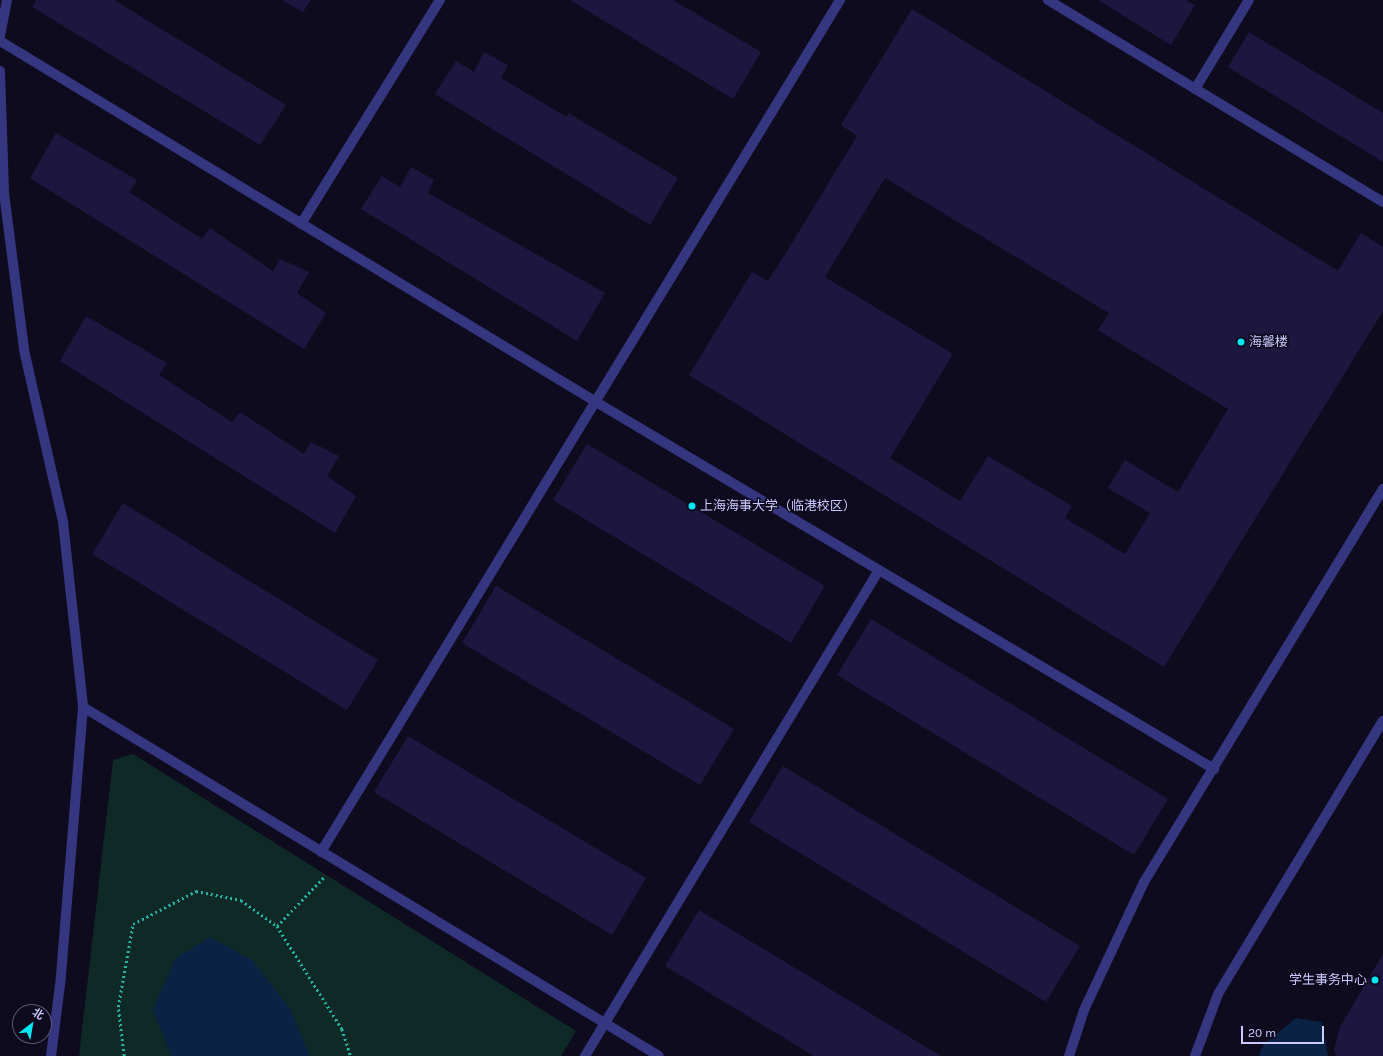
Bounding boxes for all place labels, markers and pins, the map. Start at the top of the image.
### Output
place label: 海馨楼 [1249,334,1288,350]
marker: 海馨楼 [1236,337,1246,347]
place label: 上海海事大学（临港校区） [700,498,856,514]
marker: 上海海事大学（临港校区） [687,501,697,511]
place label: 学生事务中心 [1289,972,1367,988]
marker: 学生事务中心 [1370,975,1380,985]

